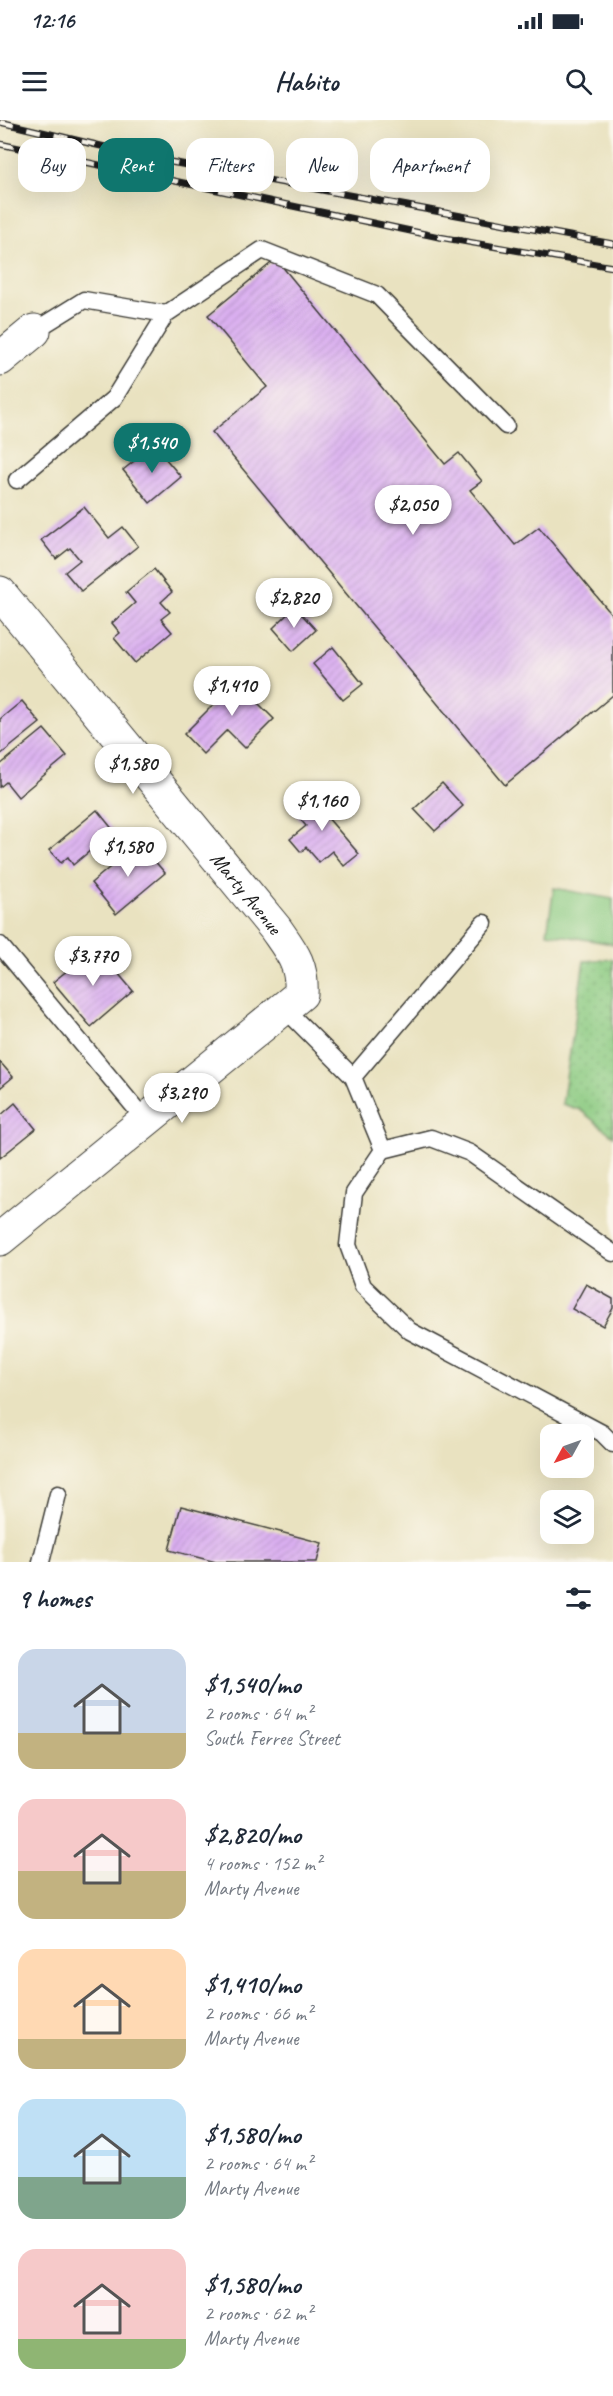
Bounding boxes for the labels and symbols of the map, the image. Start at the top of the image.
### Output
pin: $1,540 [103,423,201,474]
pin: $2,050 [364,485,462,536]
pin: $2,820 [245,578,343,629]
pin: $1,410 [183,666,281,717]
pin: $1,580 [84,744,182,795]
pin: $1,160 [273,781,371,832]
pin: $1,580 [79,827,177,878]
street label: Marty Avenue [205,846,289,940]
pin: $3,770 [44,936,142,987]
pin: $3,290 [133,1073,231,1124]
north arrow [540,1424,594,1478]

